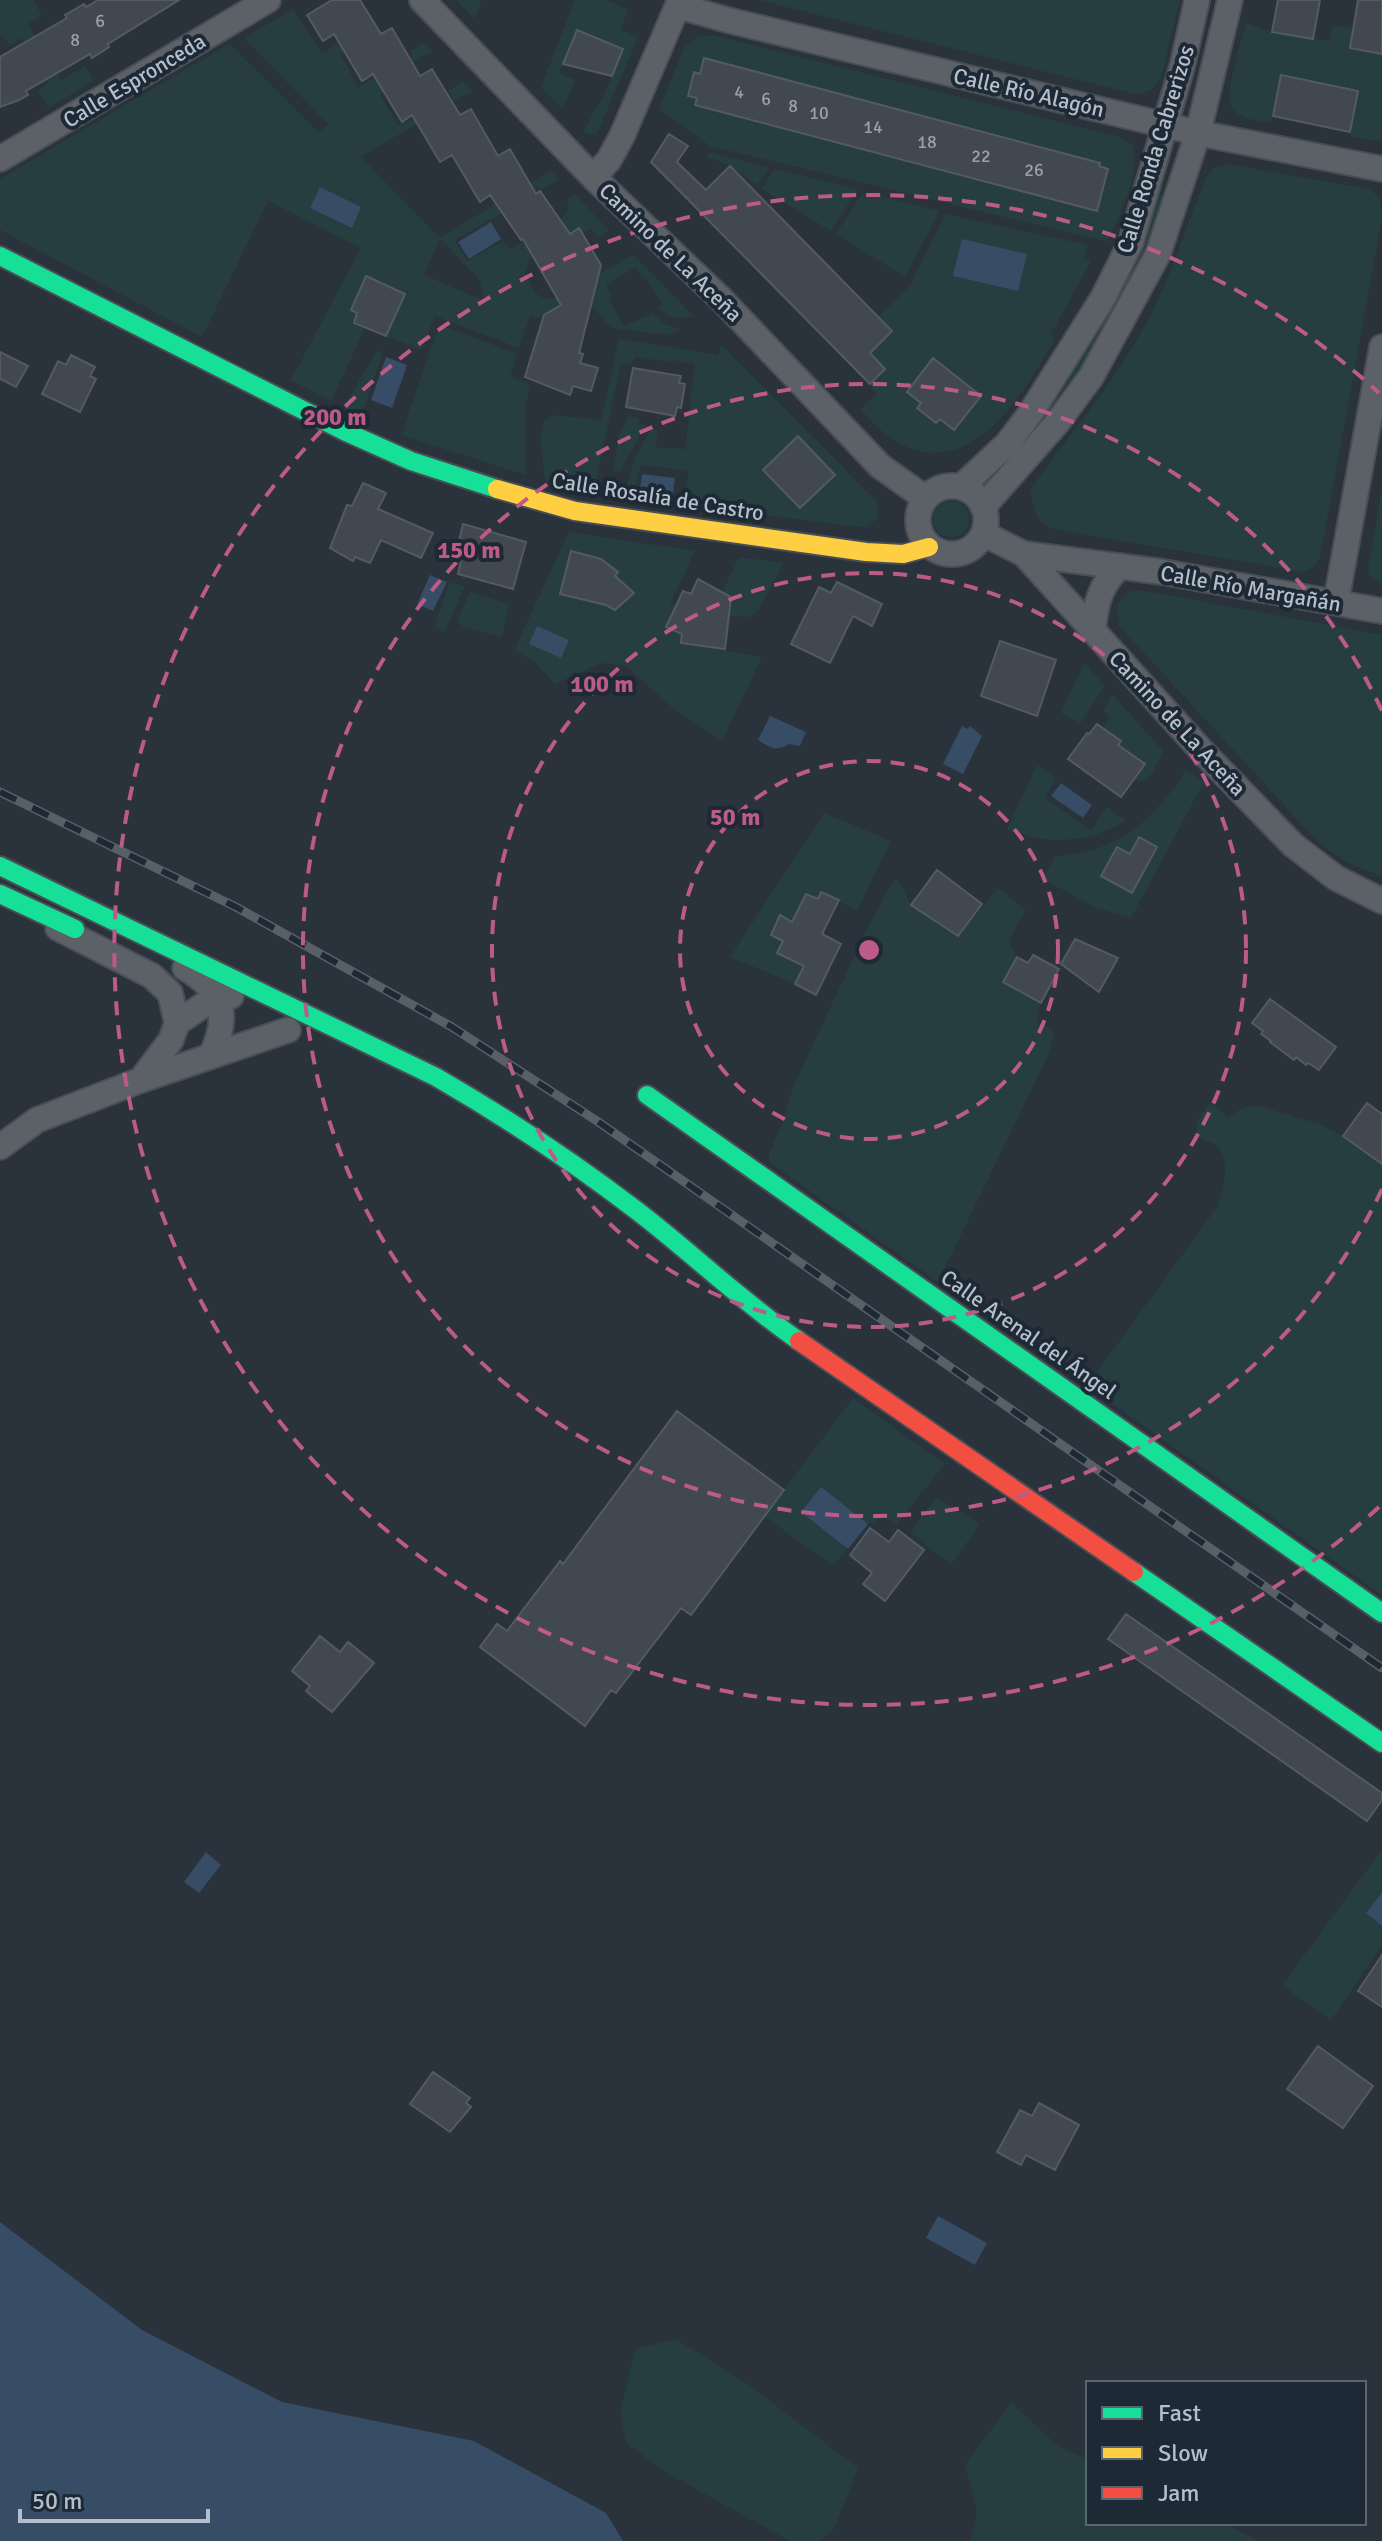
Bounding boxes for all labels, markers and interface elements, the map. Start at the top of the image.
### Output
house number: 6 [95,10,105,32]
street label: Calle Espronceda [58,27,210,134]
house number: 8 [70,29,80,51]
street label: Calle Ronda Cabrerizos [1111,42,1200,256]
street label: Calle Río Alagón [951,62,1107,123]
house number: 4 [734,81,744,103]
house number: 6 [761,88,771,110]
house number: 8 [788,95,798,117]
house number: 10 [809,102,829,124]
house number: 14 [863,116,883,138]
house number: 18 [917,131,937,153]
house number: 22 [971,145,991,167]
house number: 26 [1024,159,1044,181]
street label: Camino de La Aceña [593,177,748,328]
text: 200 m [303,402,367,432]
street label: Calle Rosalía de Castro [550,466,766,527]
text: 150 m [437,535,501,565]
street label: Calle Río Margañán [1159,559,1343,618]
street label: Camino de La Aceña [1103,645,1252,801]
text: 100 m [570,669,634,699]
text: 50 m [710,802,760,832]
centre of rings [855,936,883,964]
street label: Calle Arenal del Ángel [936,1264,1122,1405]
legend [1086,2381,1366,2525]
text: Fast [1158,2398,1201,2428]
text: Slow [1158,2438,1208,2468]
scale bar [20,2473,208,2523]
text: Jam [1158,2478,1199,2508]
text: 50 m [32,2486,82,2516]

